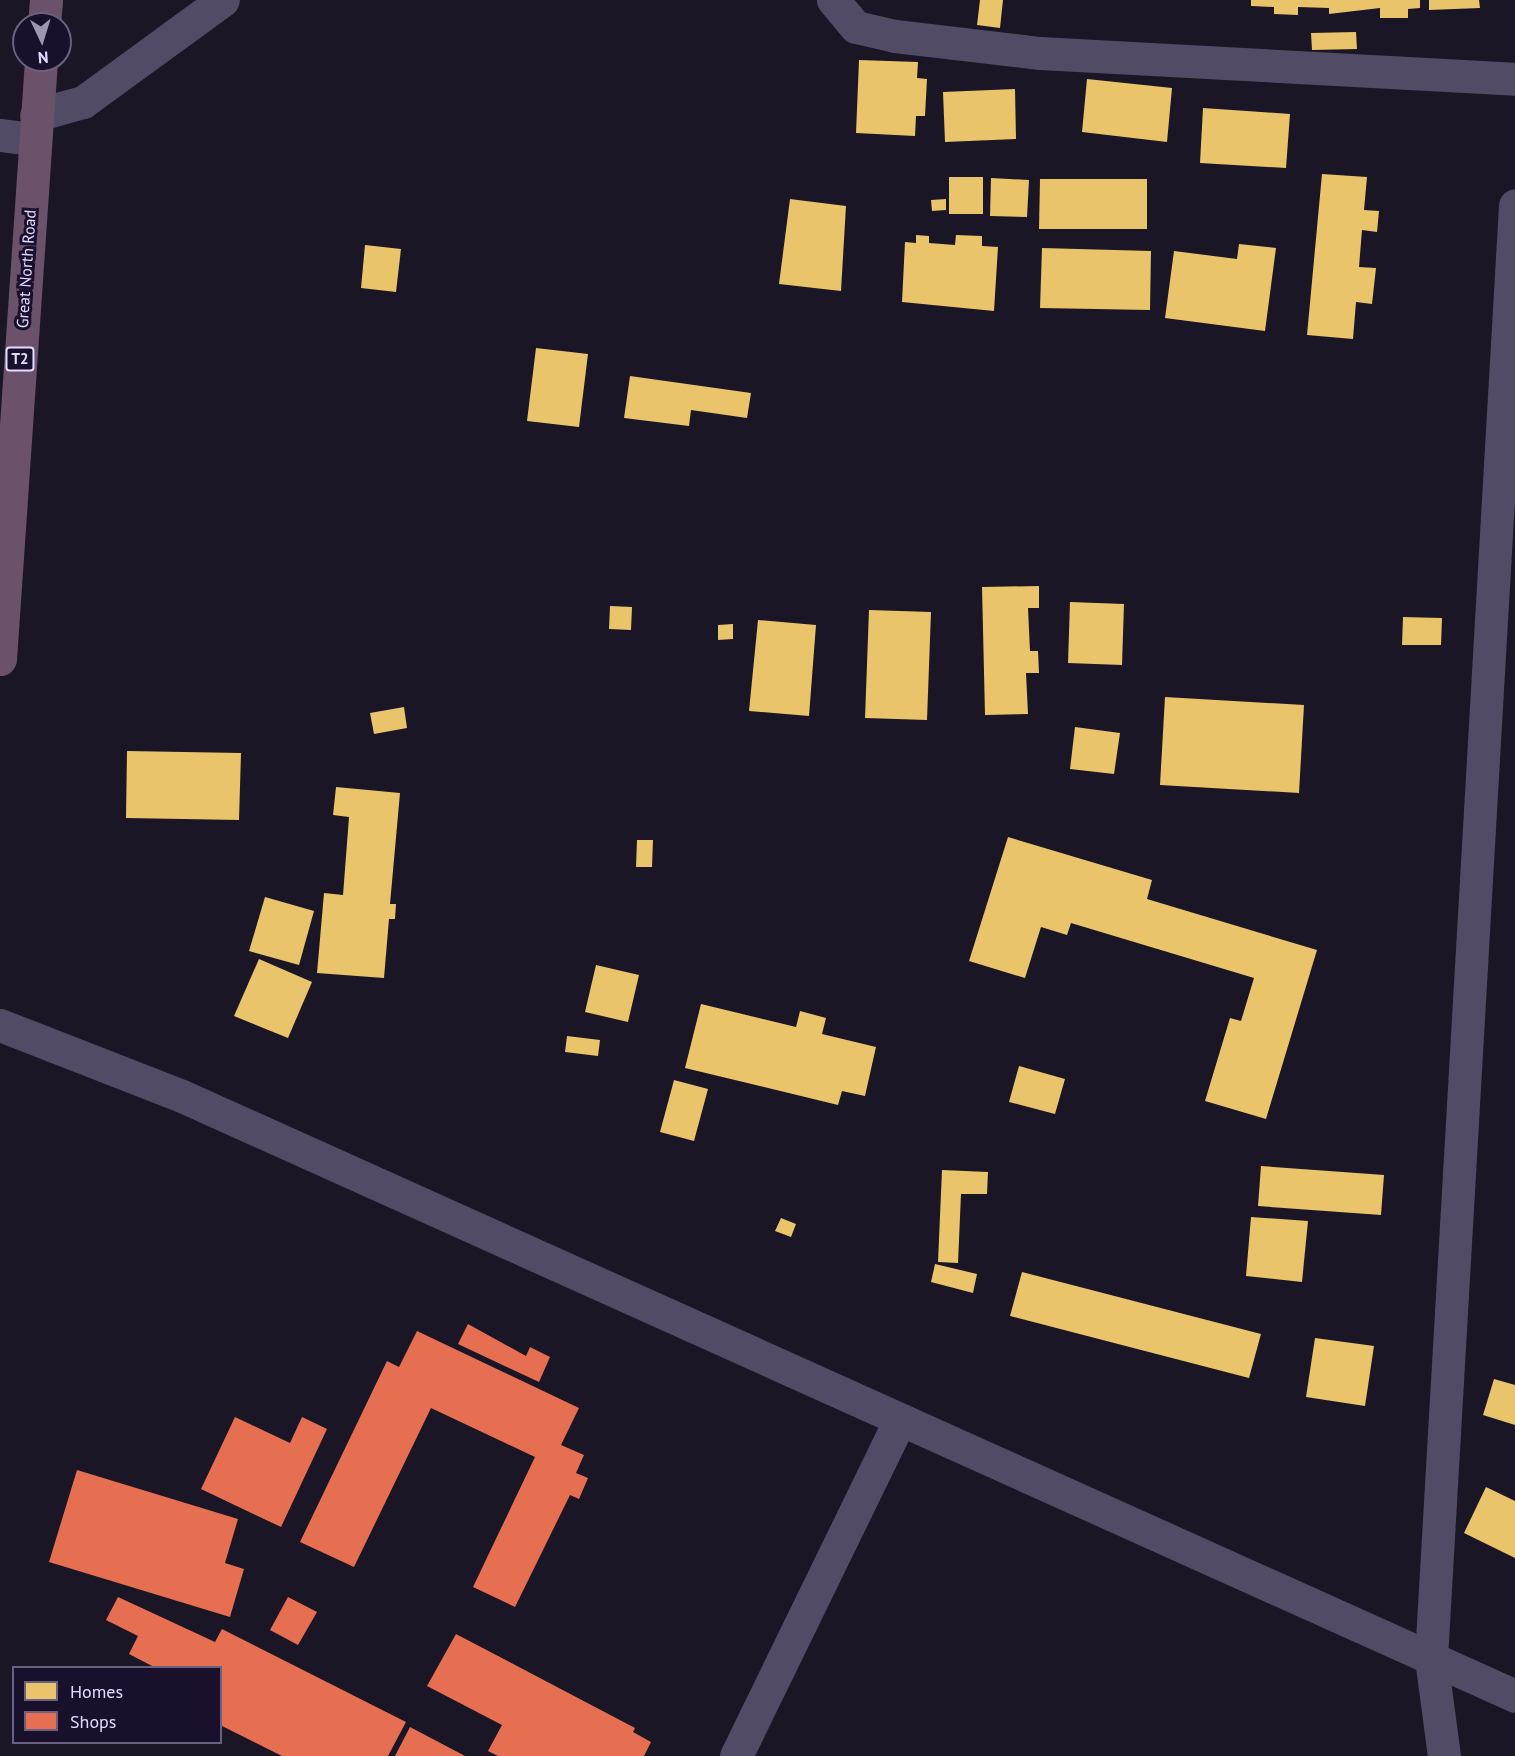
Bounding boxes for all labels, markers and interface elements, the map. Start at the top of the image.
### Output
north arrow [12,12,72,72]
text: N [37,48,49,68]
street label: Great North Road [12,209,40,329]
road number: T2 [5,347,35,371]
legend [12,1666,222,1744]
text: Homes [70,1680,123,1703]
text: Shops [70,1710,116,1733]

